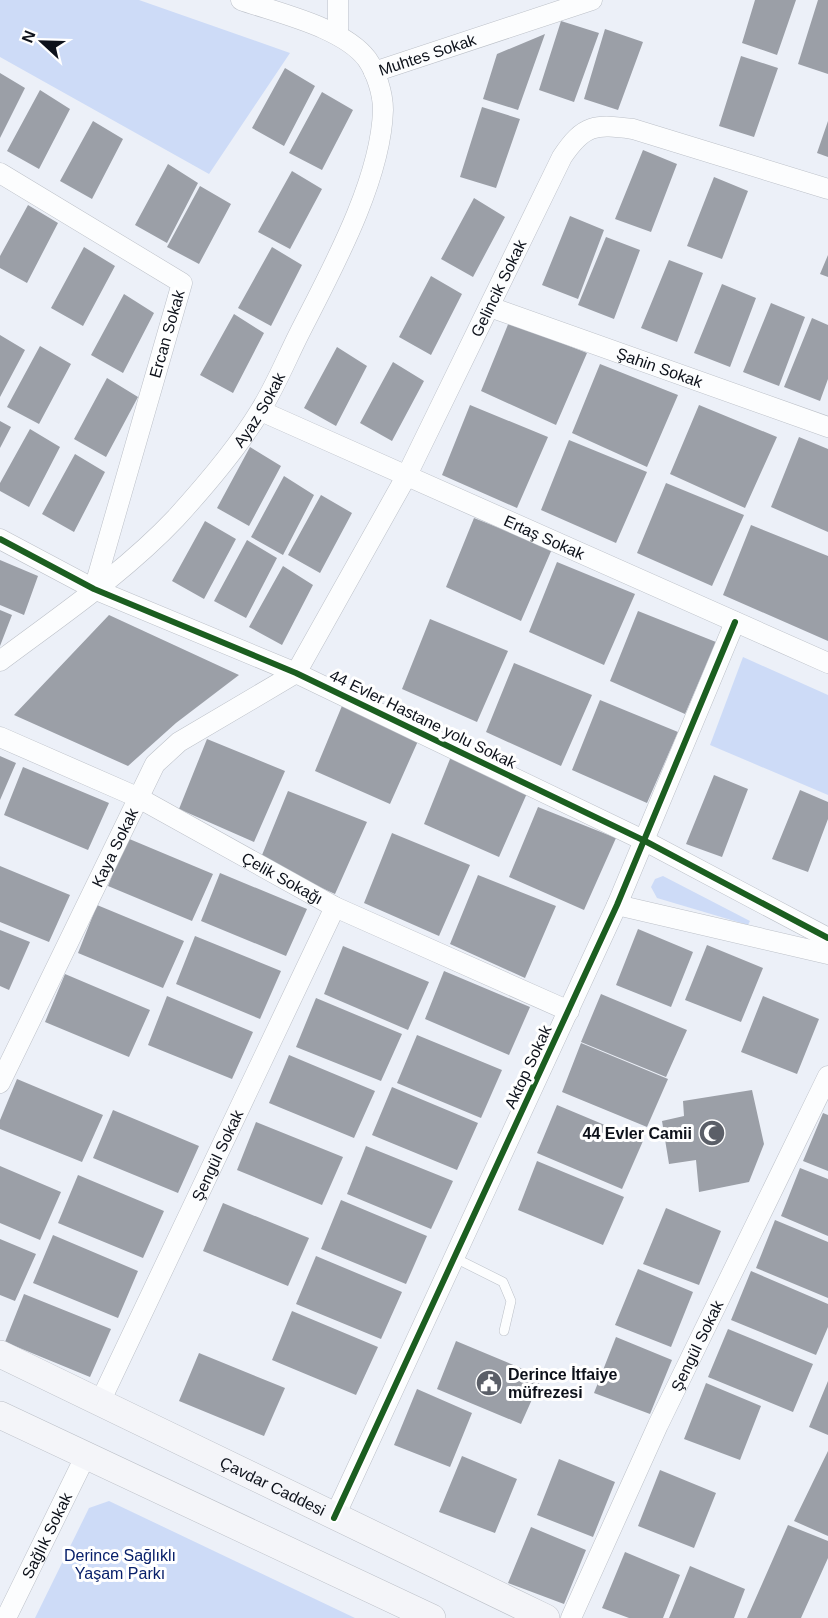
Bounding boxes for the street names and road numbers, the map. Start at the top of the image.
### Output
street label: Muhtes Sokak [376,30,479,78]
street label: Gelincik Sokak [467,236,529,339]
street label: Ercan Sokak [146,287,188,380]
street label: Şahin Sokak [614,344,706,391]
street label: Ayaz Sokak [230,369,288,450]
street label: Ertaş Sokak [501,512,588,563]
street label: 44 Evler Hastane yolu Sokak [327,666,520,772]
street label: Kaya Sokak [88,804,141,889]
street label: Çelik Sokağı [239,849,326,907]
street label: Aktop Sokak [501,1022,555,1111]
street label: Şengül Sokak [188,1106,246,1204]
street label: Şengül Sokak [667,1297,726,1394]
street label: Çavdar Caddesi [217,1453,328,1519]
street label: Sağlık Sokak [18,1489,75,1581]

